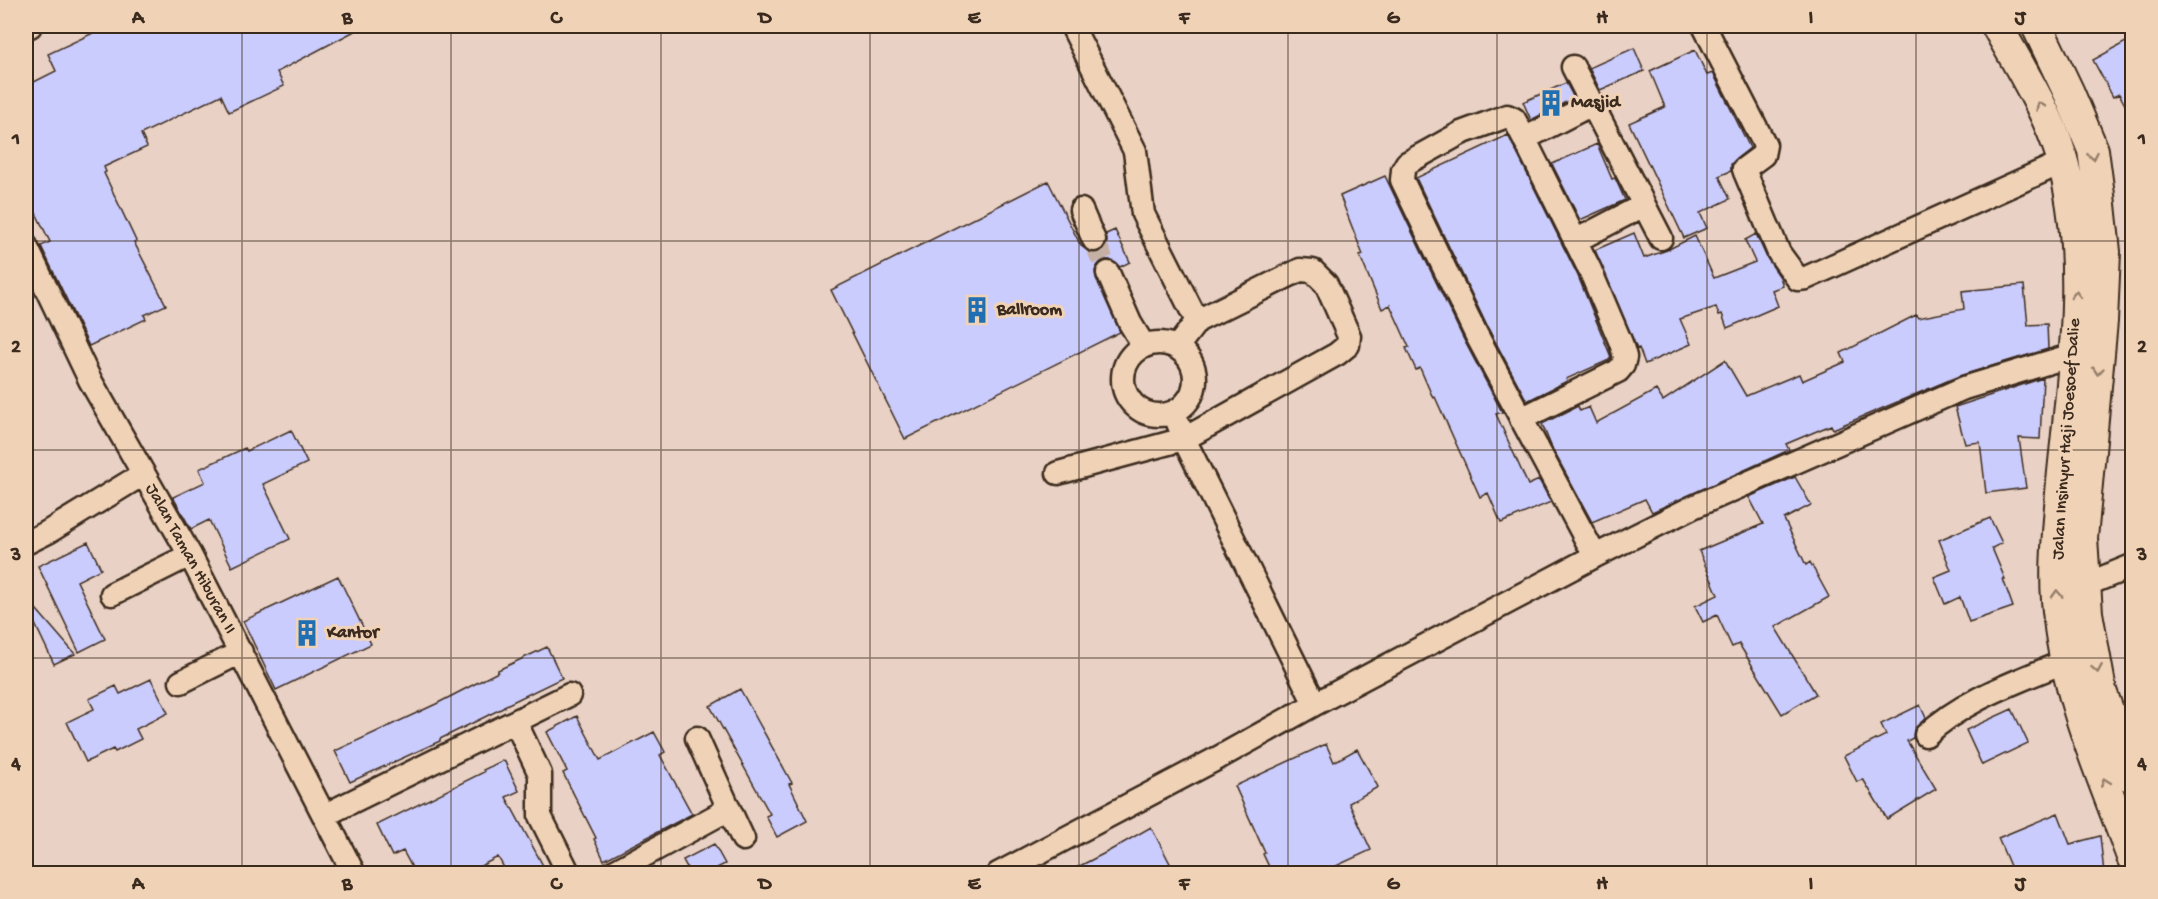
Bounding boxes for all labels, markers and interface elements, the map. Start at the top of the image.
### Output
text: A [131,8,146,31]
text: B [341,8,353,31]
text: C [550,8,564,31]
text: D [756,8,772,31]
text: E [968,8,982,31]
text: F [1178,8,1191,31]
text: G [1387,8,1401,31]
text: H [1596,8,1608,31]
text: I [1809,8,1814,31]
text: J [2014,8,2027,31]
building icon: Masjid [1536,88,1566,118]
place label: Masjid [1571,93,1622,114]
one-way arrow [2035,101,2047,112]
text: 1 [11,129,20,152]
text: 1 [2137,129,2146,152]
one-way arrow [2086,151,2099,161]
one-way arrow [2070,290,2082,299]
building icon: Ballroom [962,295,992,325]
place label: Ballroom [996,300,1062,321]
street label: Jalan Insinyur Haji Joesoef Dalie [2048,317,2086,560]
text: 2 [11,337,21,360]
text: 2 [2137,337,2147,360]
one-way arrow [2092,366,2105,375]
street label: Jalan Taman Hiburan II [140,480,240,638]
text: 3 [10,545,21,568]
text: 3 [2136,545,2147,568]
one-way arrow [2051,589,2064,598]
building icon: Kantor [292,618,322,648]
place label: Kantor [326,623,381,644]
one-way arrow [2090,664,2103,674]
text: 4 [10,754,21,777]
text: 4 [2136,754,2147,777]
one-way arrow [2100,777,2113,788]
text: A [131,874,146,897]
text: B [341,874,353,897]
text: C [550,874,564,897]
text: D [756,874,772,897]
text: E [968,874,982,897]
text: F [1178,874,1191,897]
text: G [1387,874,1401,897]
text: H [1596,874,1608,897]
text: I [1809,874,1814,897]
text: J [2014,874,2027,897]

